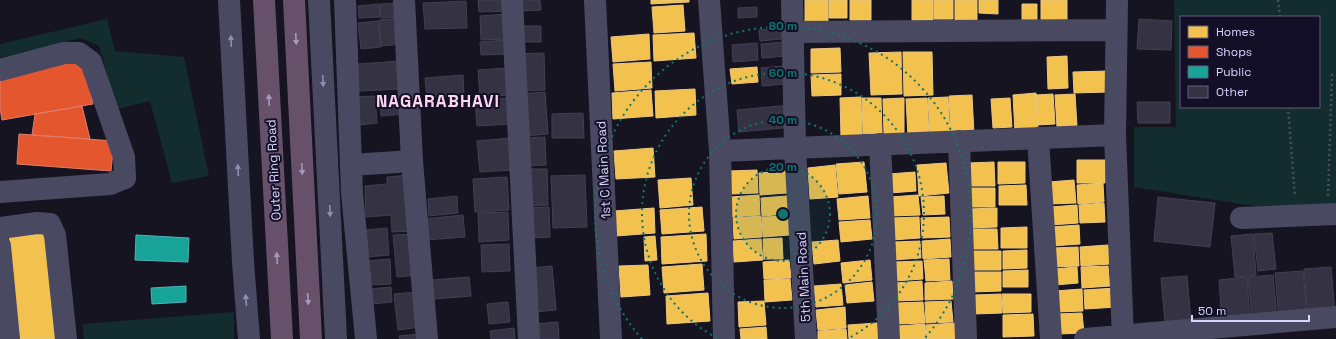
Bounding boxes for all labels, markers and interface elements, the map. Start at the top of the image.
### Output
legend [1180,16,1320,108]
text: 80 m [769,18,797,34]
text: Homes [1216,24,1255,40]
one-way arrow [292,33,299,45]
one-way arrow [228,34,234,47]
text: Shops [1216,44,1252,60]
text: Public [1216,64,1251,80]
text: 60 m [769,65,797,81]
one-way arrow [320,75,327,87]
text: Other [1216,84,1249,100]
district label: NAGARABHAVI [376,90,500,112]
one-way arrow [266,94,273,106]
text: 40 m [769,112,797,128]
street label: Outer Ring Road [262,119,285,221]
street label: 1st C Main Road [592,120,615,219]
text: 20 m [769,159,797,175]
one-way arrow [299,163,305,176]
one-way arrow [234,164,241,176]
one-way arrow [326,205,333,217]
centre of rings [776,207,790,221]
street label: 5th Main Road [793,231,814,322]
one-way arrow [274,252,281,264]
one-way arrow [305,293,312,305]
one-way arrow [242,294,249,306]
scale bar [1192,297,1309,323]
text: 50 m [1198,303,1226,319]

